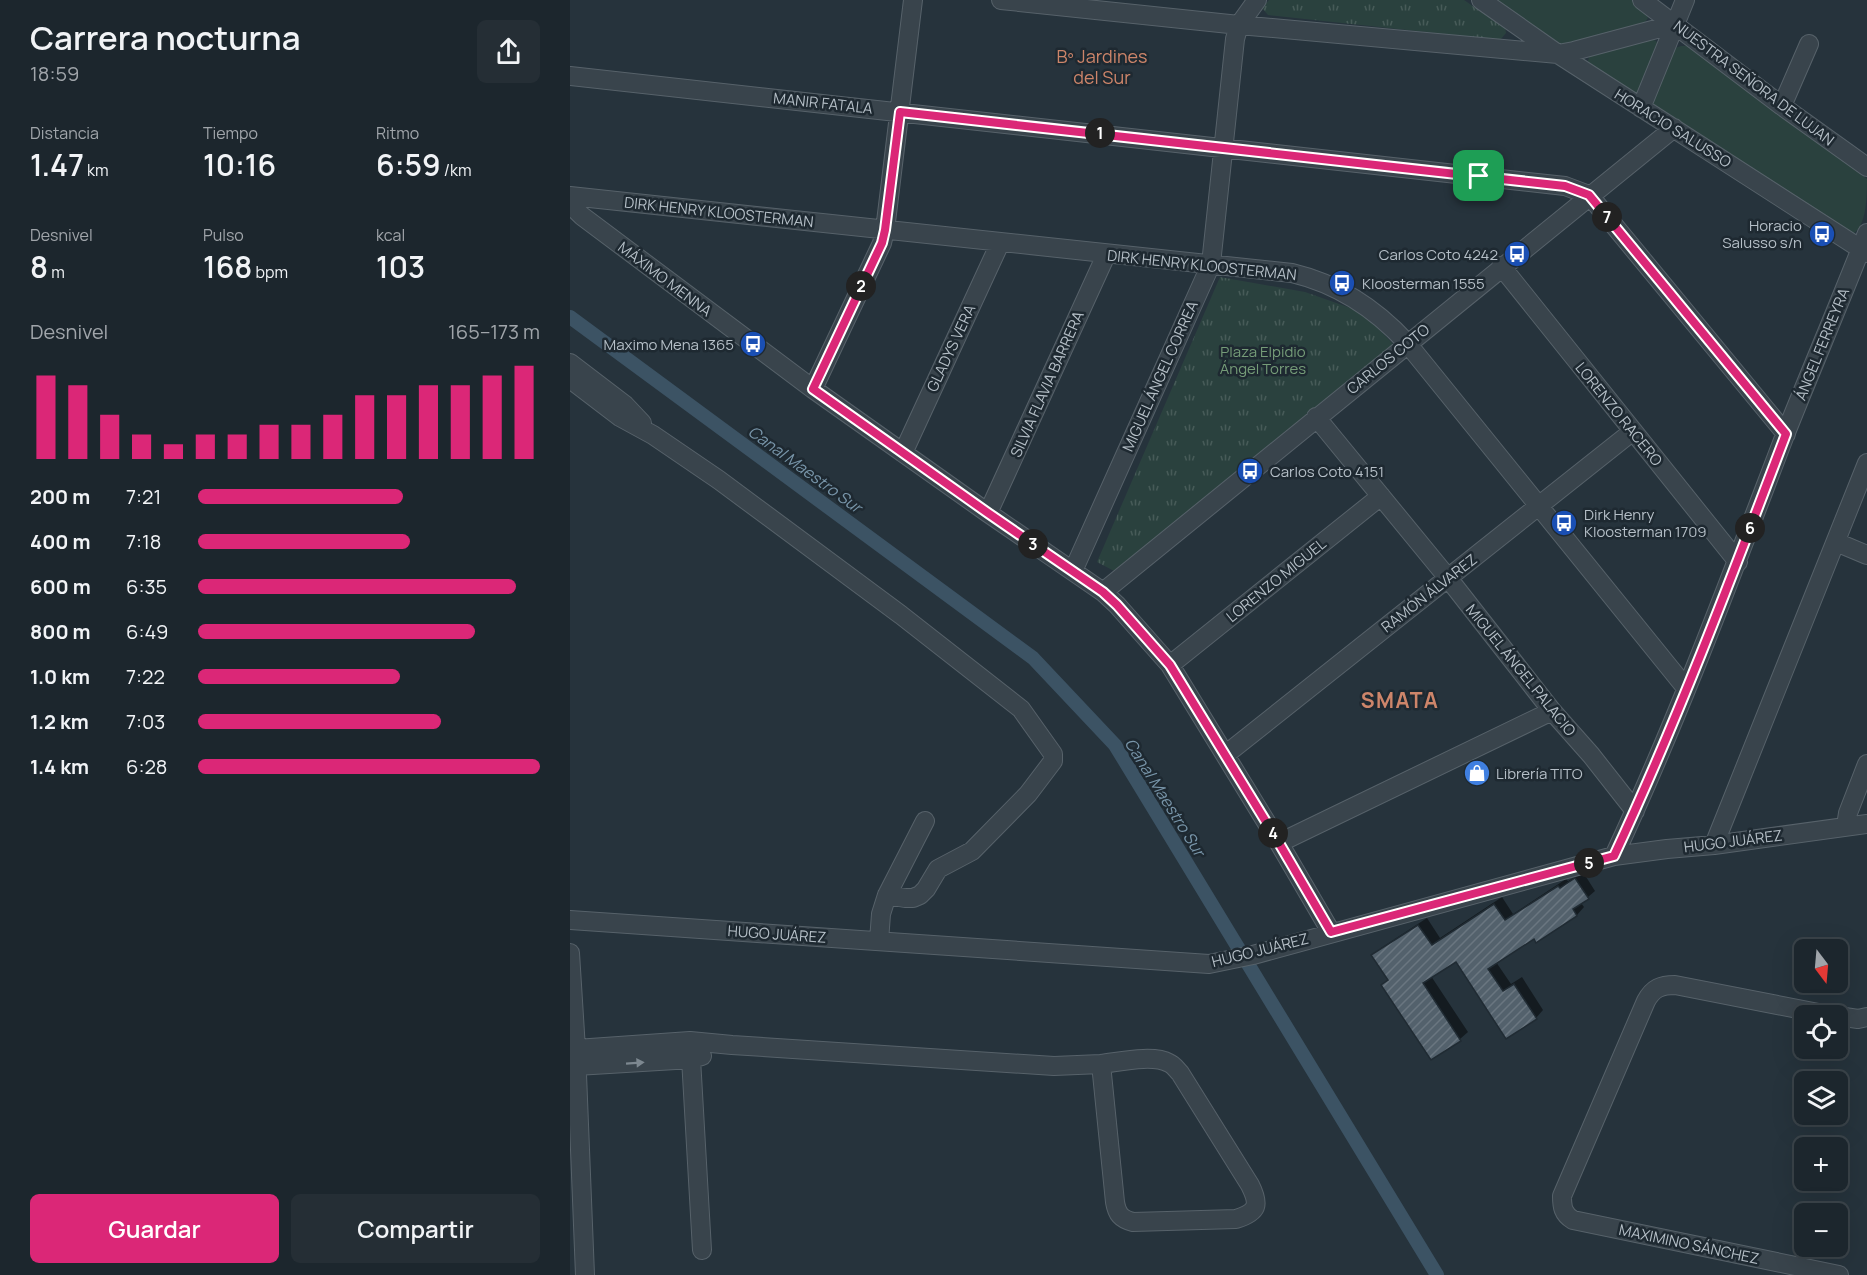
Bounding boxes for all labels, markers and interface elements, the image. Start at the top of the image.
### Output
text: Carrera nocturna [30,15,300,60]
street label: NUESTRA SEÑORA DE LUJAN [1669,16,1839,150]
button: share [477,20,540,83]
district label: Bº Jardines del Sur [1057,44,1147,89]
text: 18:59 [30,60,79,87]
street label: HORACIO SALUSSO [1611,84,1735,172]
street label: MANIR FATALA [772,87,874,119]
pin: 1 [1085,118,1115,148]
text: Distancia [30,122,99,144]
text: Tiempo [203,122,258,144]
text: Ritmo [376,122,419,144]
text: 1 [1096,122,1104,144]
text: 1.47 [30,144,84,185]
text: 10:16 [203,144,276,185]
text: 6:59 [376,144,441,185]
pin [1453,150,1504,201]
text: km [84,159,109,181]
text: /km [441,159,472,181]
icon: arrive [1462,159,1495,192]
street label: DIRK HENRY KLOOSTERMAN [623,192,815,232]
pin: 7 [1592,202,1622,232]
text: 7 [1603,206,1611,228]
place label: Horacio Salusso s/n [1722,215,1802,253]
bus stop icon: Horacio Salusso s/n [1807,219,1837,249]
text: Desnivel [30,224,93,246]
text: Pulso [203,224,244,246]
text: kcal [376,224,405,246]
street label: MÁXIMO MENNA [614,237,717,321]
bus stop icon: Carlos Coto 4242 [1502,239,1532,269]
place label: Carlos Coto 4242 [1379,244,1498,265]
street label: DIRK HENRY KLOOSTERMAN [1106,245,1298,285]
text: 8 [30,246,48,287]
text: 168 [203,246,252,287]
text: 103 [376,246,425,287]
text: m [48,261,65,283]
text: bpm [252,261,288,283]
bus stop icon: Kloosterman 1555 [1327,268,1357,298]
pin: 2 [846,271,876,301]
place label: Kloosterman 1555 [1362,273,1485,294]
text: 2 [856,275,866,297]
street label: ÁNGEL FERREYRA [1790,284,1854,403]
street label: MIGUEL ÁNGEL CORREA [1117,297,1203,455]
street label: GLADYS VERA [922,300,981,395]
street label: SILVIA FLAVIA BARRERA [1005,307,1089,460]
text: Desnivel [30,318,108,345]
text: 165–173 m [448,318,540,345]
street label: CARLOS COTO [1342,319,1434,399]
bus stop icon: Maximo Mena 1365 [738,329,768,359]
place label: Maximo Mena 1365 [604,334,734,355]
park label: Plaza Elpidio Ángel Torres [1220,341,1306,379]
street label: LORENZO RACERO [1571,358,1667,470]
water label: Canal Maestro Sur [744,420,868,519]
bus stop icon: Carlos Coto 4151 [1235,456,1265,486]
place label: Carlos Coto 4151 [1270,461,1384,482]
text: 200 m [30,483,90,510]
text: 7:21 [126,483,161,510]
place label: Dirk Henry Kloosterman 1709 [1584,504,1707,542]
bus stop icon: Dirk Henry Kloosterman 1709 [1549,508,1579,538]
pin: 6 [1735,513,1765,543]
text: 6 [1745,517,1755,539]
text: 400 m [30,528,90,555]
text: 7:18 [126,528,161,555]
pin: 3 [1018,529,1048,559]
text: 3 [1028,533,1038,555]
street label: LORENZO MIGUEL [1222,533,1331,627]
street label: RAMÓN ÁLVAREZ [1377,549,1481,637]
text: 600 m [30,573,91,600]
text: 6:35 [126,573,167,600]
street label: MIGUEL ÁNGEL PALACIO [1461,600,1581,741]
text: 800 m [30,618,91,645]
text: 6:49 [126,618,168,645]
text: 1.0 km [30,663,90,690]
text: 7:22 [126,663,165,690]
district label: SMATA [1361,686,1439,714]
text: 1.2 km [30,708,89,735]
text: 7:03 [126,708,165,735]
water label: Canal Maestro Sur [1120,734,1211,862]
text: 1.4 km [30,753,89,780]
text: 6:28 [126,753,167,780]
shop icon: Librería TITO [1462,758,1492,788]
place label: Librería TITO [1496,763,1583,784]
pin: 4 [1258,818,1288,848]
text: 4 [1268,822,1278,844]
street label: HUGO JUÁREZ [1683,825,1783,857]
pin: 5 [1574,848,1604,878]
text: 5 [1584,852,1594,874]
street label: HUGO JUÁREZ [727,920,827,948]
street label: HUGO JUÁREZ [1209,928,1311,972]
north arrow [1794,939,1848,993]
map controls [1794,939,1848,1257]
button: locate [1794,1005,1848,1059]
one-way arrow [625,1058,644,1068]
button: layers [1794,1071,1848,1125]
button: + [1794,1137,1848,1191]
button: Guardar [30,1194,279,1263]
button: Compartir [291,1194,540,1263]
button: − [1794,1203,1848,1257]
street label: MAXIMINO SÁNCHEZ [1617,1219,1761,1269]

